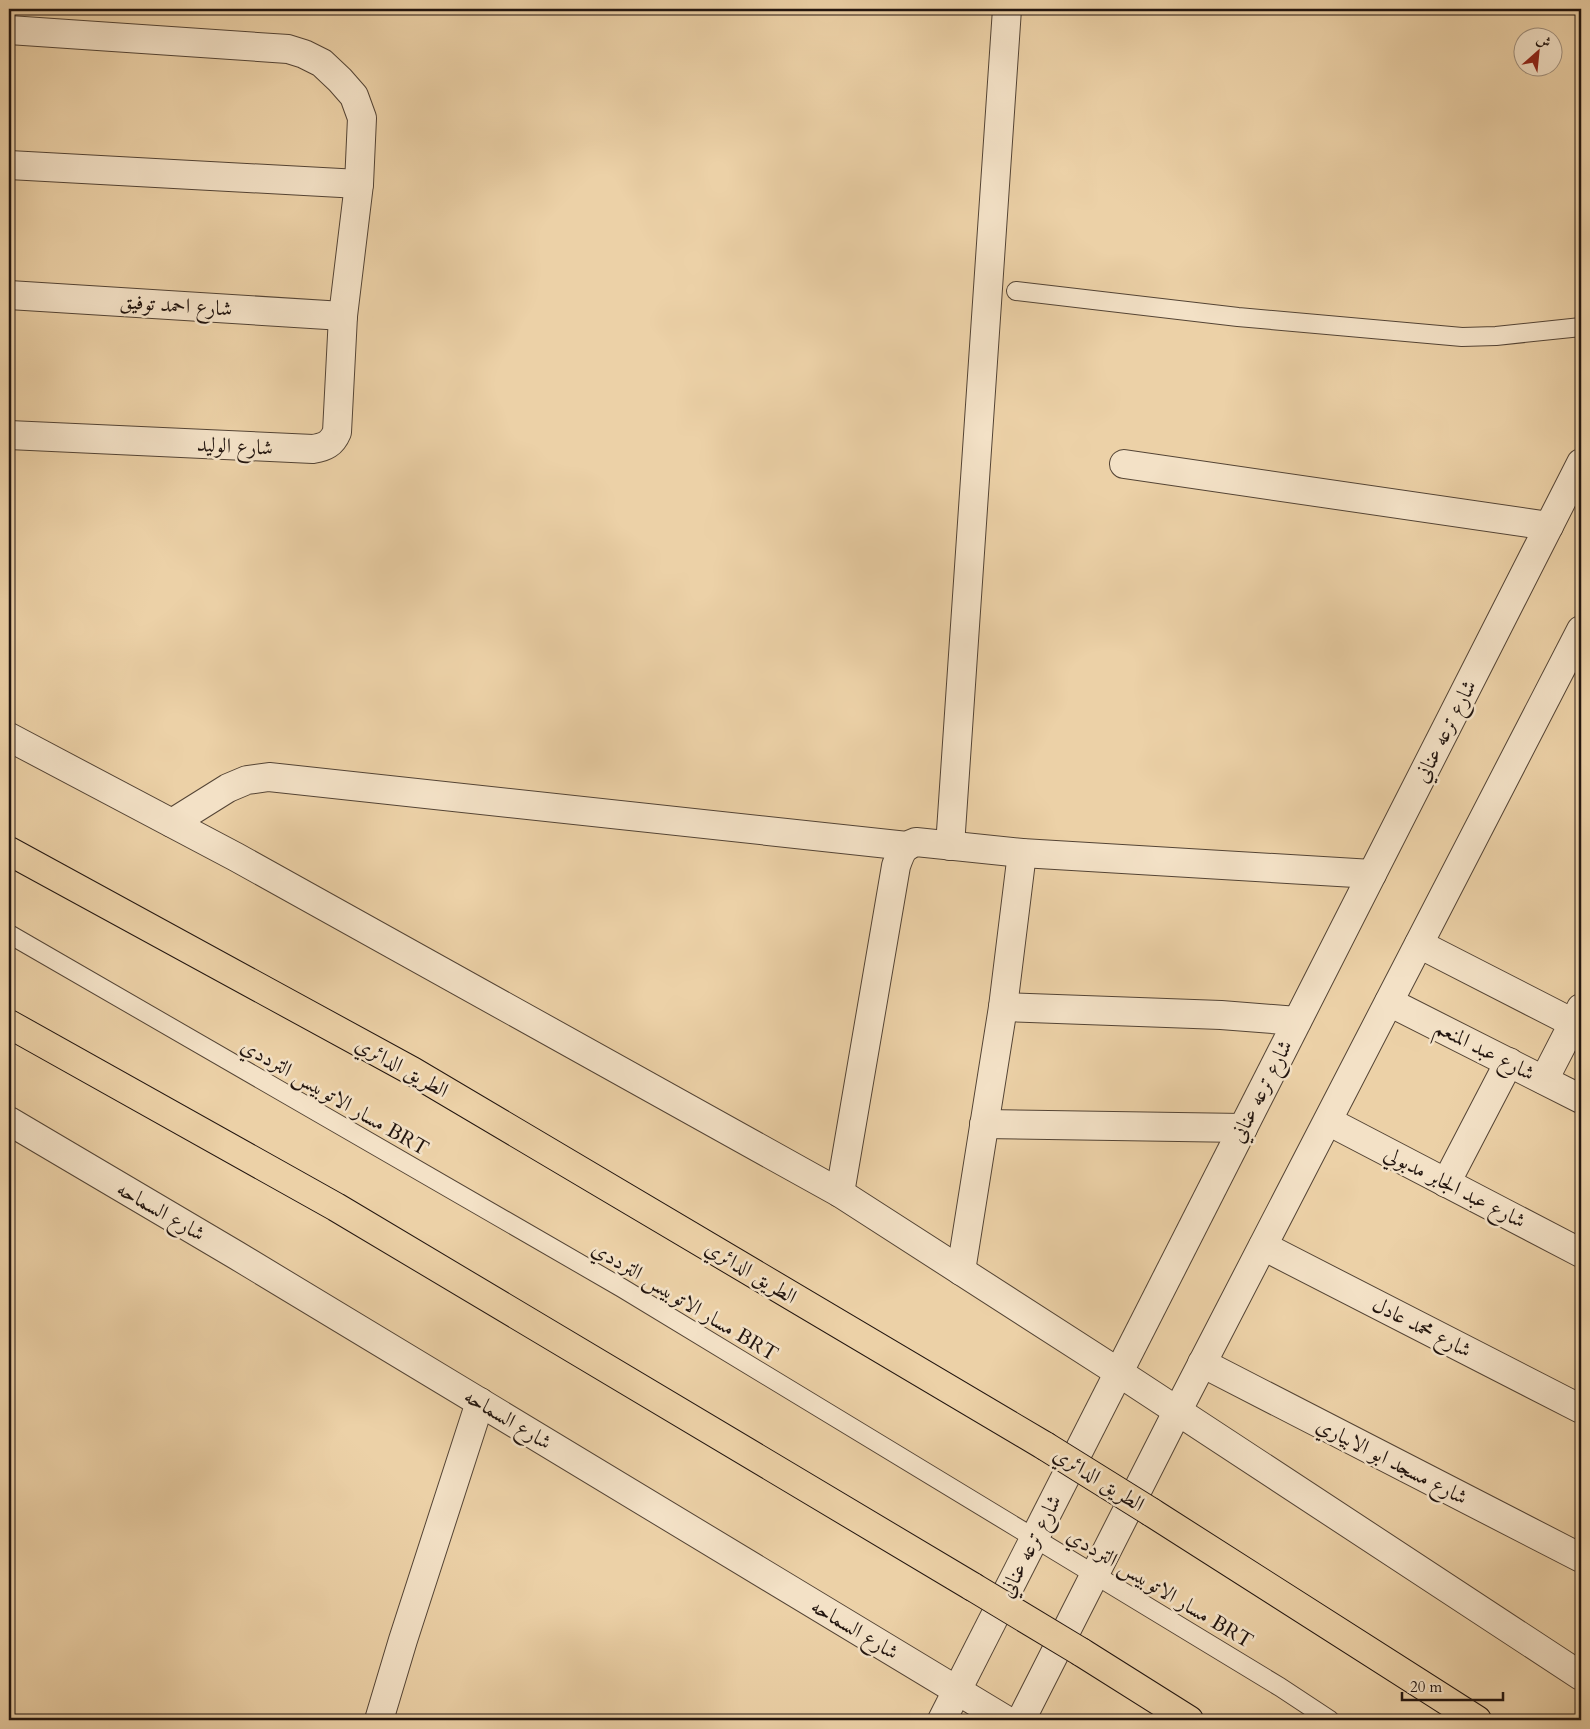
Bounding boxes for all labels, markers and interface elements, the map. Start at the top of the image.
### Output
north arrow [1512,28,1562,78]
text: ش [1533,29,1554,53]
street label: شارع احمد توفيق [118,287,233,327]
street label: شارع الوليد [196,430,274,466]
street label: شارع ترعه عناني [1407,675,1486,789]
street label: شارع عبد المنعم [1428,1013,1540,1092]
street label: الطريق الدائري [349,1030,454,1106]
street label: مسار الاتوبيس الترددي BRT [235,1032,434,1164]
street label: شارع ترعه عناني [1223,1035,1302,1149]
street label: شارع عبد الجابر مدبولي [1378,1139,1531,1238]
street label: شارع السماحه [110,1175,210,1251]
street label: مسار الاتوبيس الترددي BRT [586,1234,783,1370]
street label: الطريق الدائري [699,1234,802,1312]
street label: شارع محمد عادل [1366,1290,1477,1368]
street label: شارع السماحه [457,1382,557,1460]
street label: شارع مسجد ابو الابياري [1310,1411,1472,1515]
street label: الطريق الدائري [1047,1440,1150,1520]
street label: شارع ترعه عناني [992,1490,1071,1604]
street label: مسار الاتوبيس الترددي BRT [1061,1521,1258,1657]
street label: شارع السماحه [804,1592,904,1670]
scale bar [1402,1669,1504,1701]
text: 20 m [1410,1677,1442,1697]

